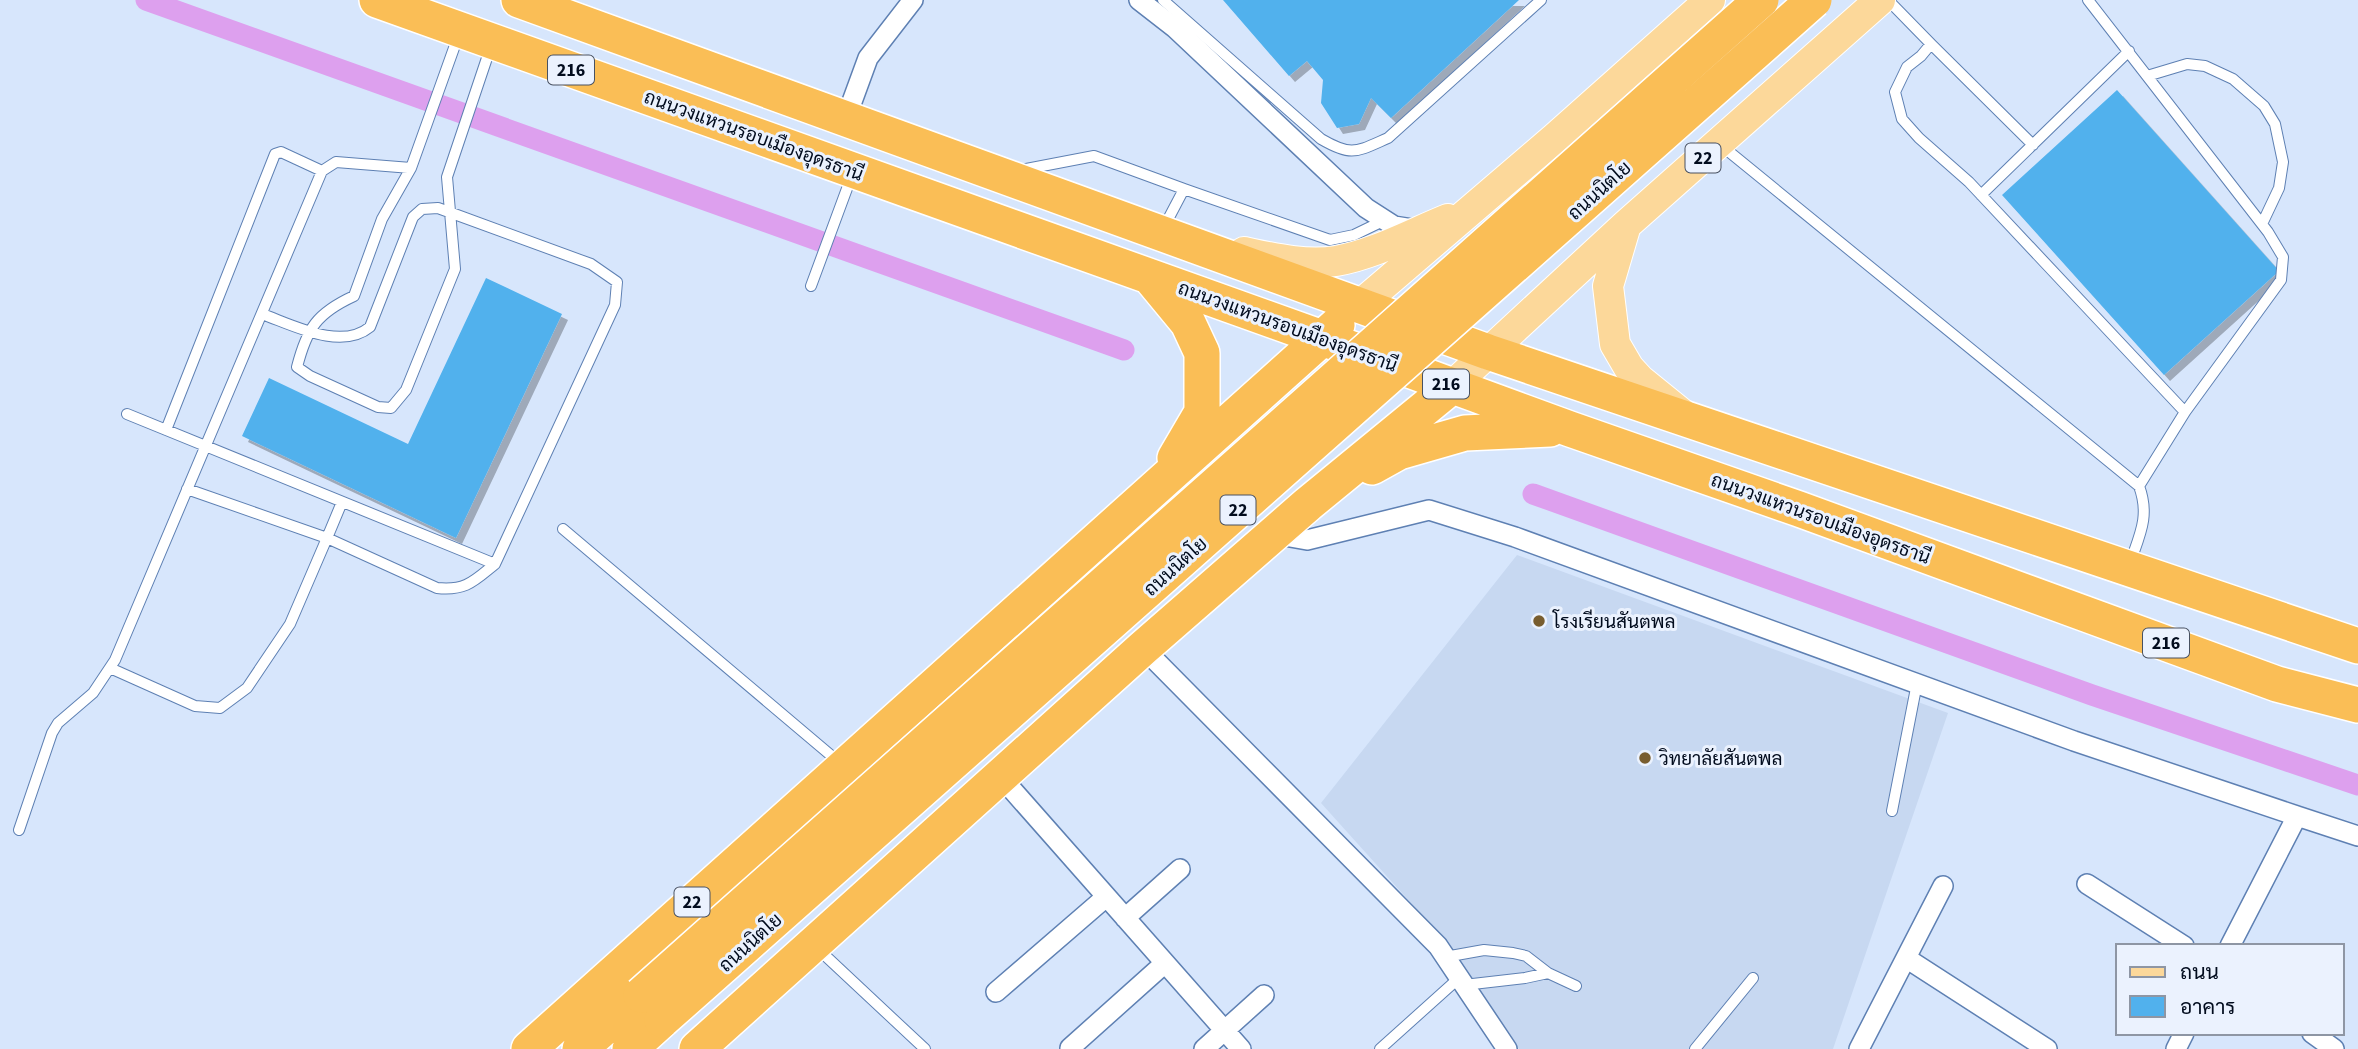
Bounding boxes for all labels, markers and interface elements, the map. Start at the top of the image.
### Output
road number: 216 [548,56,594,84]
street label: ถนนวงแหวนรอบเมืองอุดรธานี [640,84,867,189]
road number: 22 [1686,144,1720,173]
street label: ถนนนิตโย [1562,155,1638,227]
street label: ถนนวงแหวนรอบเมืองอุดรธานี [1174,275,1401,380]
road number: 216 [1423,370,1469,398]
street label: ถนนวงแหวนรอบเมืองอุดรธานี [1707,467,1934,572]
road number: 22 [1220,496,1256,524]
street label: ถนนนิตโย [1138,531,1214,603]
place label: โรงเรียนสันตพล [1552,609,1675,636]
marker: โรงเรียนสันตพล [1531,613,1547,629]
road number: 216 [2143,628,2189,658]
place label: วิทยาลัยสันตพล [1659,746,1783,773]
marker: วิทยาลัยสันตพล [1637,750,1653,766]
road number: 22 [674,888,710,917]
street label: ถนนนิตโย [713,907,789,979]
legend [2116,944,2344,1035]
text: ถนน [2180,957,2219,987]
text: อาคาร [2180,992,2236,1022]

